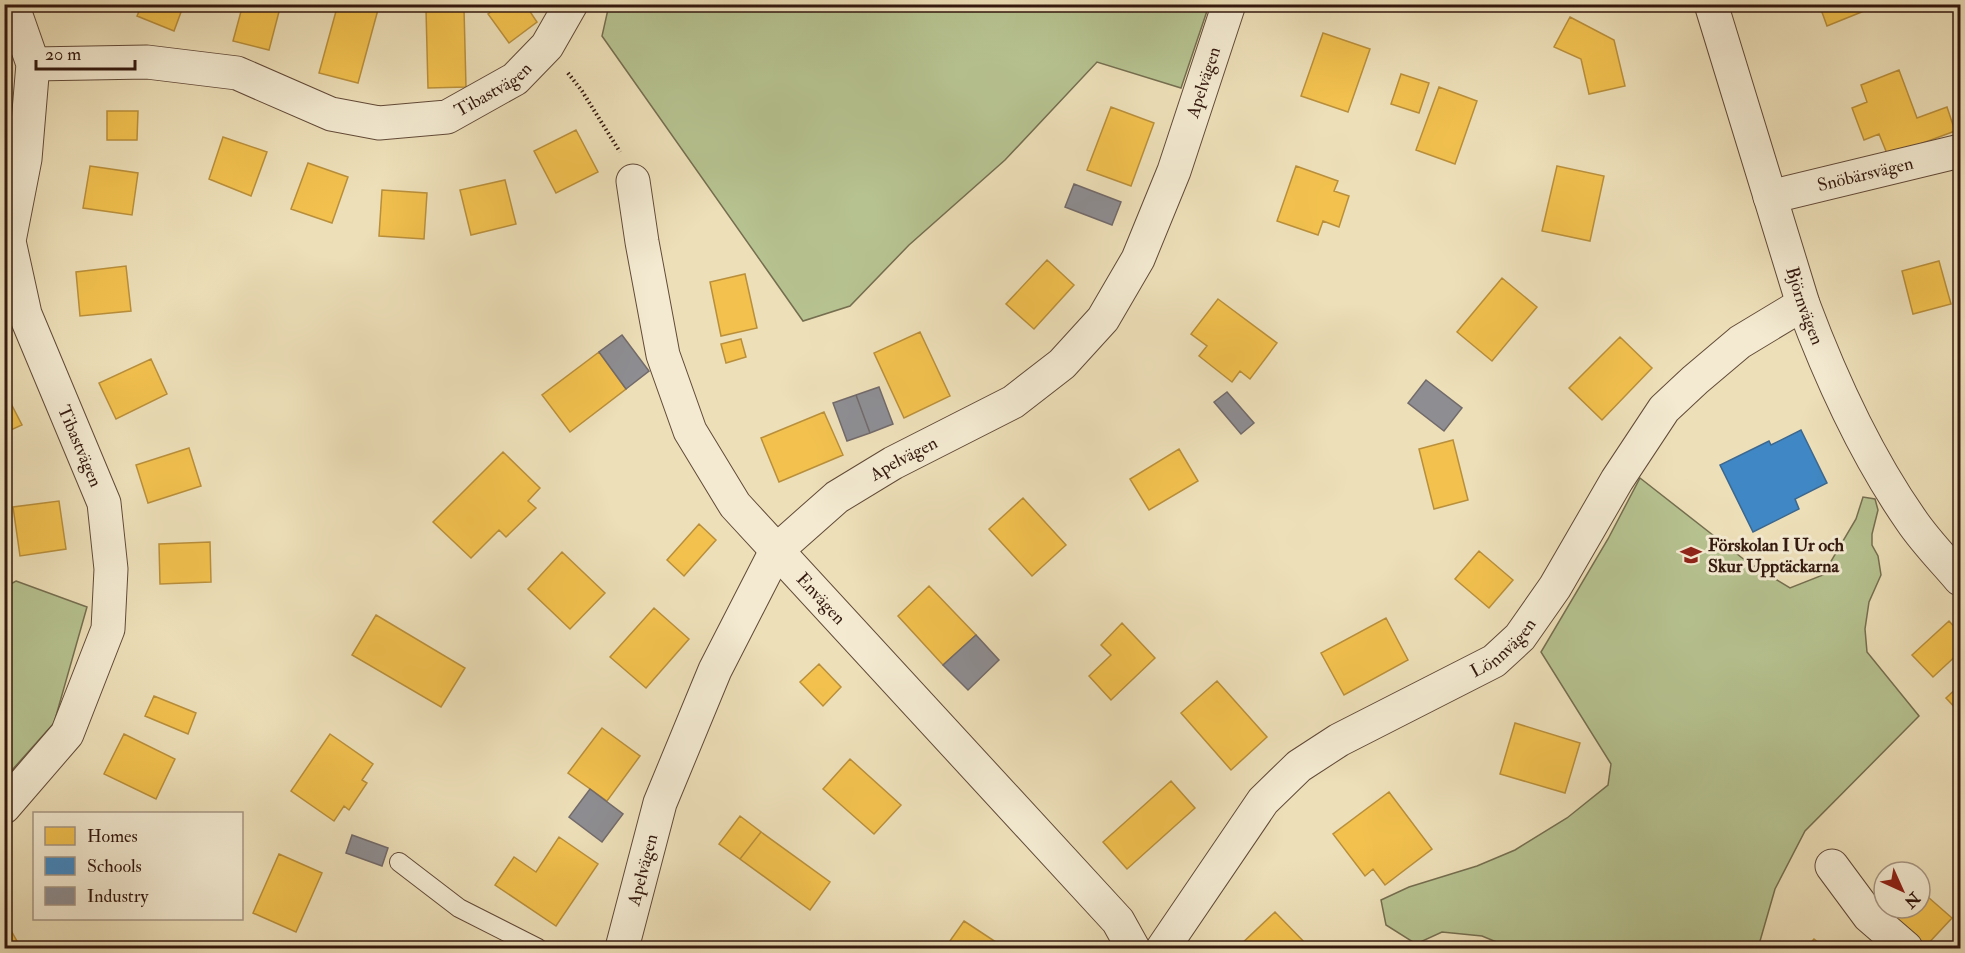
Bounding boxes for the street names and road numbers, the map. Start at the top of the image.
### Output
street label: Apelvägen [1181,44,1226,122]
street label: Tibastvägen [451,58,537,122]
street label: Snöbärsvägen [1815,152,1916,197]
street label: Björnvägen [1780,264,1829,348]
street label: Tibastvägen [52,402,107,491]
street label: Apelvägen [865,431,941,487]
street label: Envägen [791,568,850,630]
street label: Lönnvägen [1467,614,1542,683]
street label: Apelvägen [622,831,663,909]

